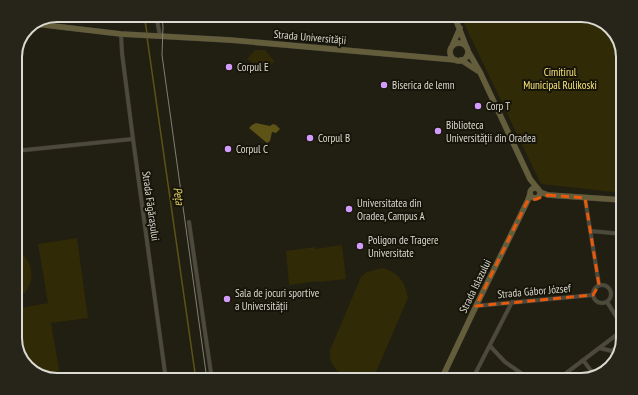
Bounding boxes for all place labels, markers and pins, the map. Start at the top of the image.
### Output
place label: Corpul E [237,60,269,74]
marker: Corpul E [224,62,234,72]
place label: Biserica de lemn [392,78,455,92]
marker: Biserica de lemn [379,80,389,90]
place label: Corp T [486,99,510,113]
marker: Corp T [473,101,483,111]
place label: Biblioteca Universității din Oradea [446,118,536,145]
marker: Biblioteca Universității din Oradea [433,126,443,136]
place label: Corpul B [318,131,350,145]
marker: Corpul B [305,133,315,143]
place label: Corpul C [236,142,268,156]
marker: Corpul C [223,144,233,154]
place label: Universitatea din Oradea, Campus A [357,196,426,223]
marker: Universitatea din Oradea, Campus A [344,204,354,214]
place label: Poligon de Tragere Universitate [368,233,439,260]
marker: Poligon de Tragere Universitate [355,241,365,251]
place label: Sala de jocuri sportive a Universității [235,286,320,313]
marker: Sala de jocuri sportive a Universității [222,294,232,304]

